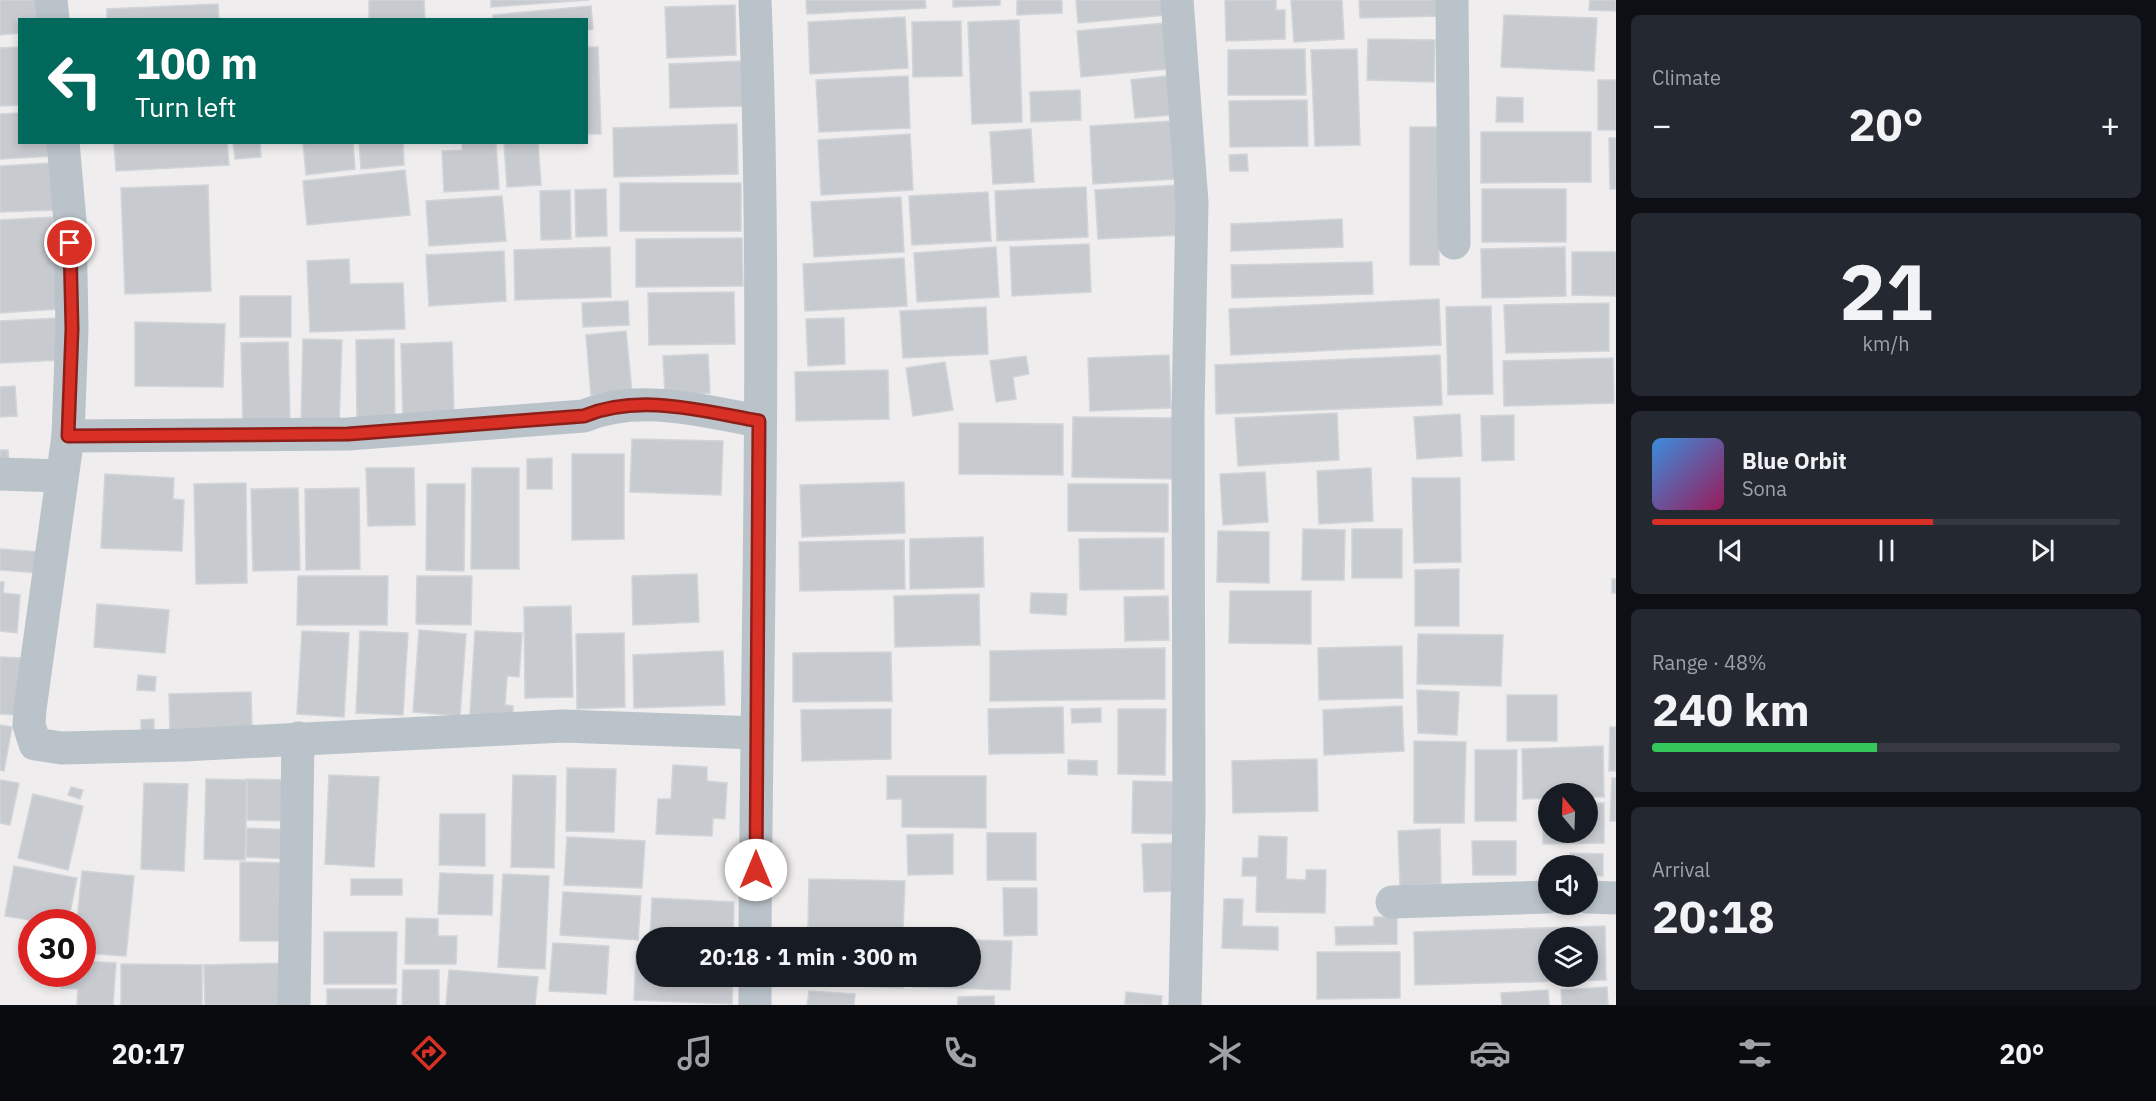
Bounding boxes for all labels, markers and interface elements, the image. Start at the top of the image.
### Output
text: 100 m [135,36,258,91]
icon: left [36,42,114,120]
text: Climate [1652,64,1721,91]
text: Turn left [135,89,236,124]
text: 20° [1848,95,1924,153]
text: − [1652,103,1672,146]
text: + [2100,103,2120,146]
pin [44,217,95,268]
icon: arrive [53,226,86,259]
text: 21 [1839,240,1933,341]
text: km/h [1862,330,1910,357]
text: Blue Orbit [1742,446,1847,475]
text: Sona [1742,475,1787,502]
icon: previous [1714,534,1747,567]
icon: pause [1870,534,1903,567]
icon: next [2026,534,2059,567]
text: Range · 48% [1652,649,1767,676]
text: 240 km [1652,680,1810,738]
north arrow [1538,783,1598,843]
map controls [1538,783,1598,987]
position arrow [724,838,788,902]
button: sound [1538,855,1598,915]
text: Arrival [1652,856,1710,883]
text: 20:18 [1652,887,1775,945]
speed limit sign: 30 [18,909,96,987]
button: layers [1538,927,1598,987]
text: 20:18 · 1 min · 300 m [699,942,918,971]
icon: directions [408,1032,450,1074]
icon: music [674,1032,716,1074]
icon: phone [939,1032,981,1074]
icon: climate [1204,1032,1246,1074]
icon: car [1469,1032,1511,1074]
icon: filters [1734,1032,1776,1074]
text: 20:17 [112,1036,185,1071]
text: 20° [1999,1036,2044,1071]

